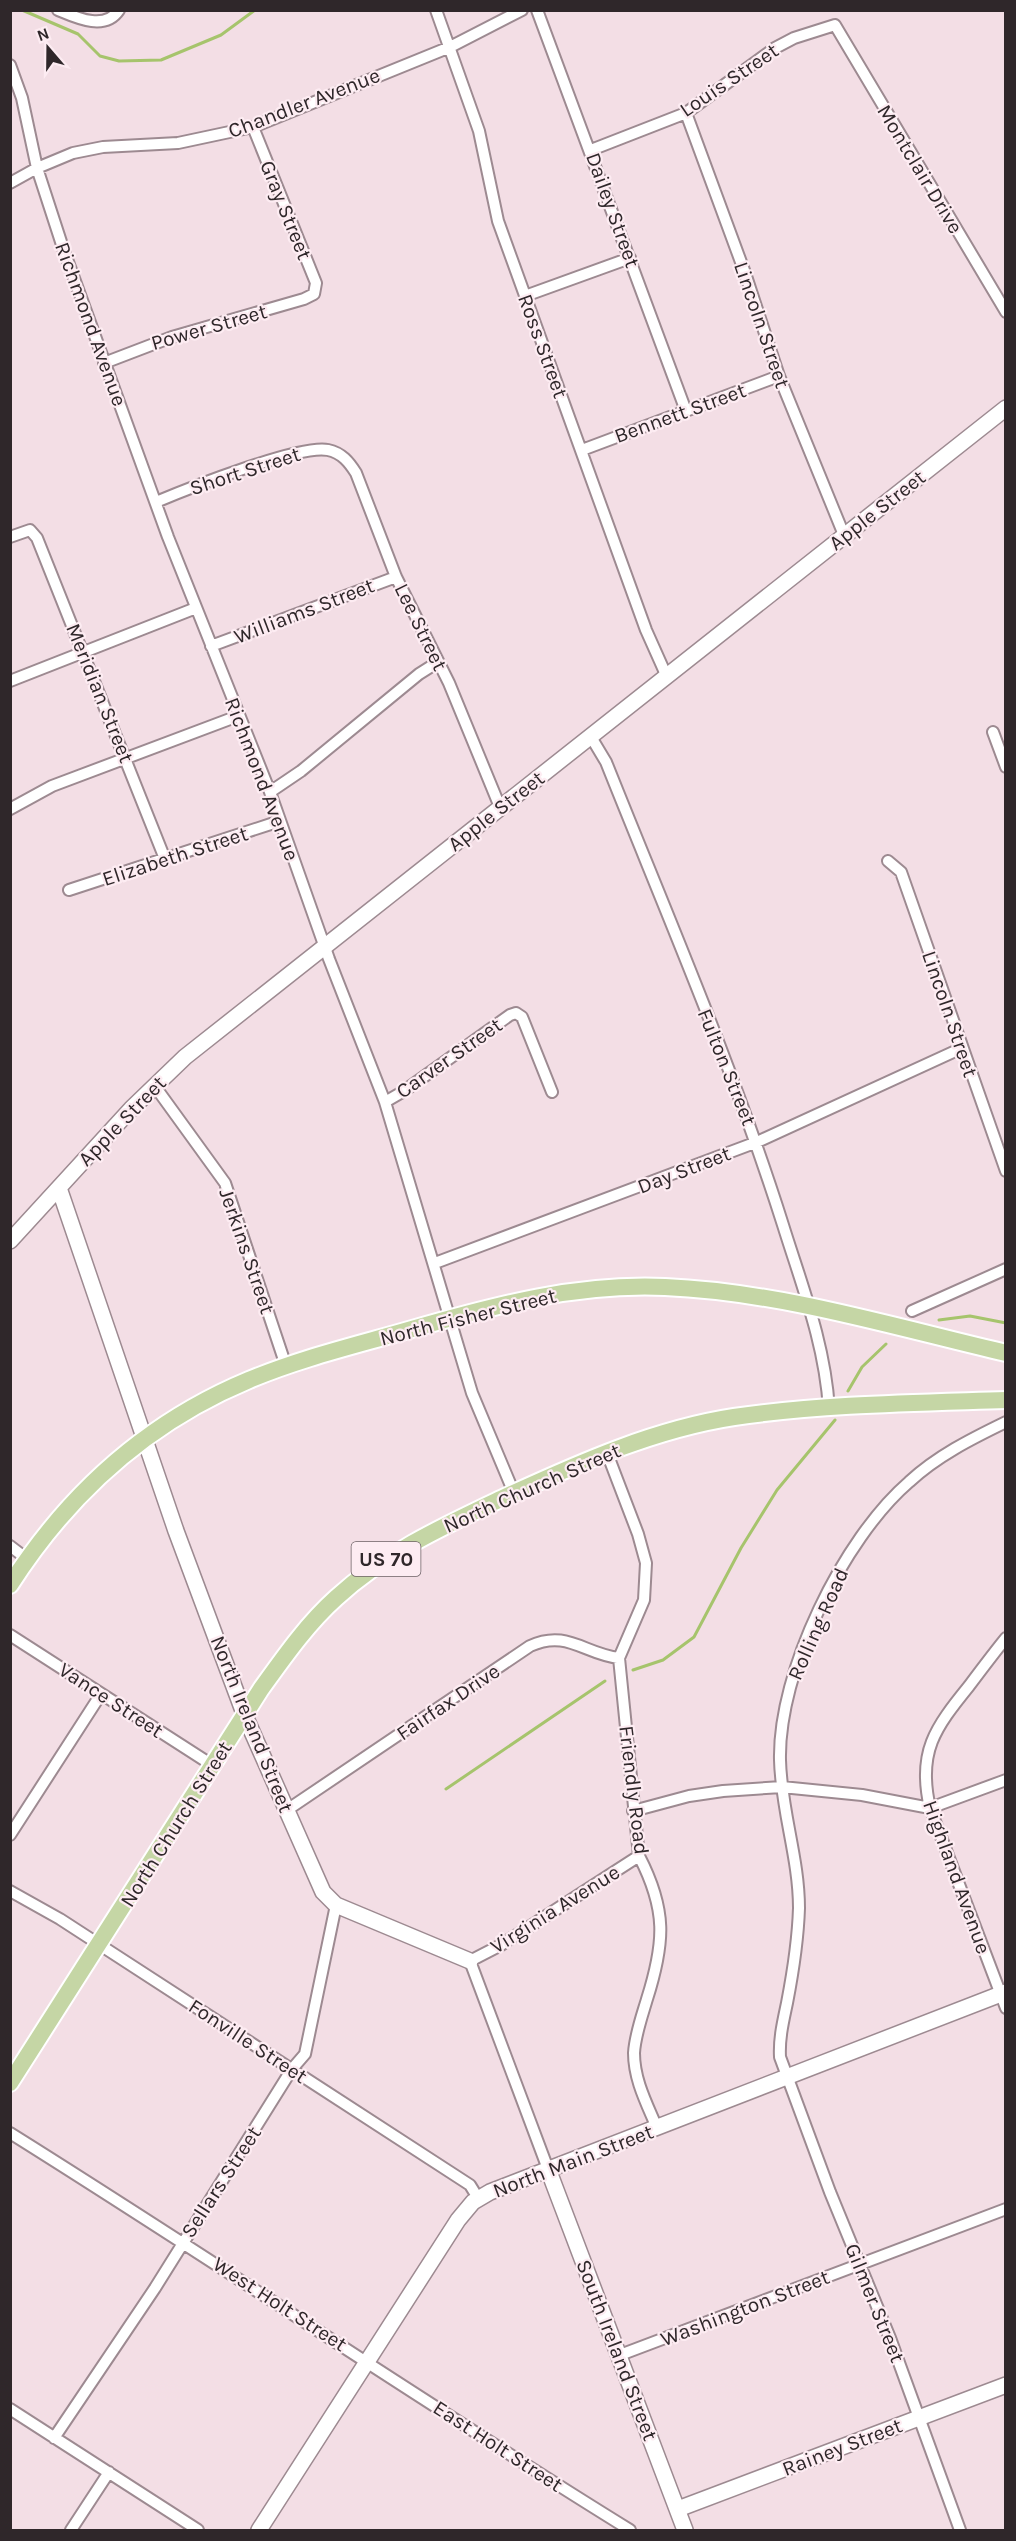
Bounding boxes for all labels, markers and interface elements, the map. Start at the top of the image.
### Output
north arrow [18,18,78,78]
text: N [34,23,52,45]
street label: Louis Street [675,38,783,122]
street label: Chandler Avenue [225,63,383,143]
street label: Montclair Drive [872,100,968,238]
street label: Dailey Street [581,149,645,271]
street label: Gray Street [255,157,317,263]
street label: Richmond Avenue [50,239,132,409]
street label: Lincoln Street [729,259,795,392]
street label: Ross Street [513,291,573,401]
street label: Power Street [148,299,270,355]
street label: Bennett Street [611,378,749,448]
street label: Short Street [187,442,303,500]
street label: Apple Street [824,465,930,555]
street label: Williams Street [231,573,377,649]
street label: Lee Street [390,579,452,675]
street label: Meridian Street [61,620,139,766]
street label: Richmond Avenue [220,694,304,864]
street label: Apple Street [443,766,549,856]
street label: Elizabeth Street [99,821,251,891]
street label: Lincoln Street [917,948,983,1081]
street label: Fulton Street [693,1005,761,1129]
street label: Carver Street [391,1013,507,1103]
street label: Apple Street [73,1071,171,1171]
street label: Day Street [634,1141,734,1199]
street label: Jerkins Street [214,1185,280,1317]
street label: North Fisher Street [377,1283,559,1351]
street label: North Church Street [440,1438,624,1538]
road number: US 70 [352,1542,420,1576]
street label: Rolling Road [783,1564,853,1684]
street label: North Ireland Street [206,1632,298,1816]
street label: Vance Street [54,1657,168,1743]
street label: Fairfax Drive [392,1659,504,1745]
street label: Friendly Road [614,1724,654,1856]
street label: North Church Street [115,1737,237,1911]
street label: Highland Avenue [918,1797,996,1957]
street label: Virginia Avenue [486,1860,624,1958]
street label: Fonville Street [184,1994,312,2088]
street label: North Main Street [489,2119,657,2203]
street label: Sellars Street [176,2122,266,2242]
street label: Gilmer Street [840,2240,910,2366]
street label: West Holt Street [209,2252,352,2356]
street label: South Ireland Street [571,2256,663,2444]
street label: Washington Street [657,2265,833,2351]
street label: East Holt Street [429,2395,567,2497]
street label: Rainey Street [779,2413,905,2481]

